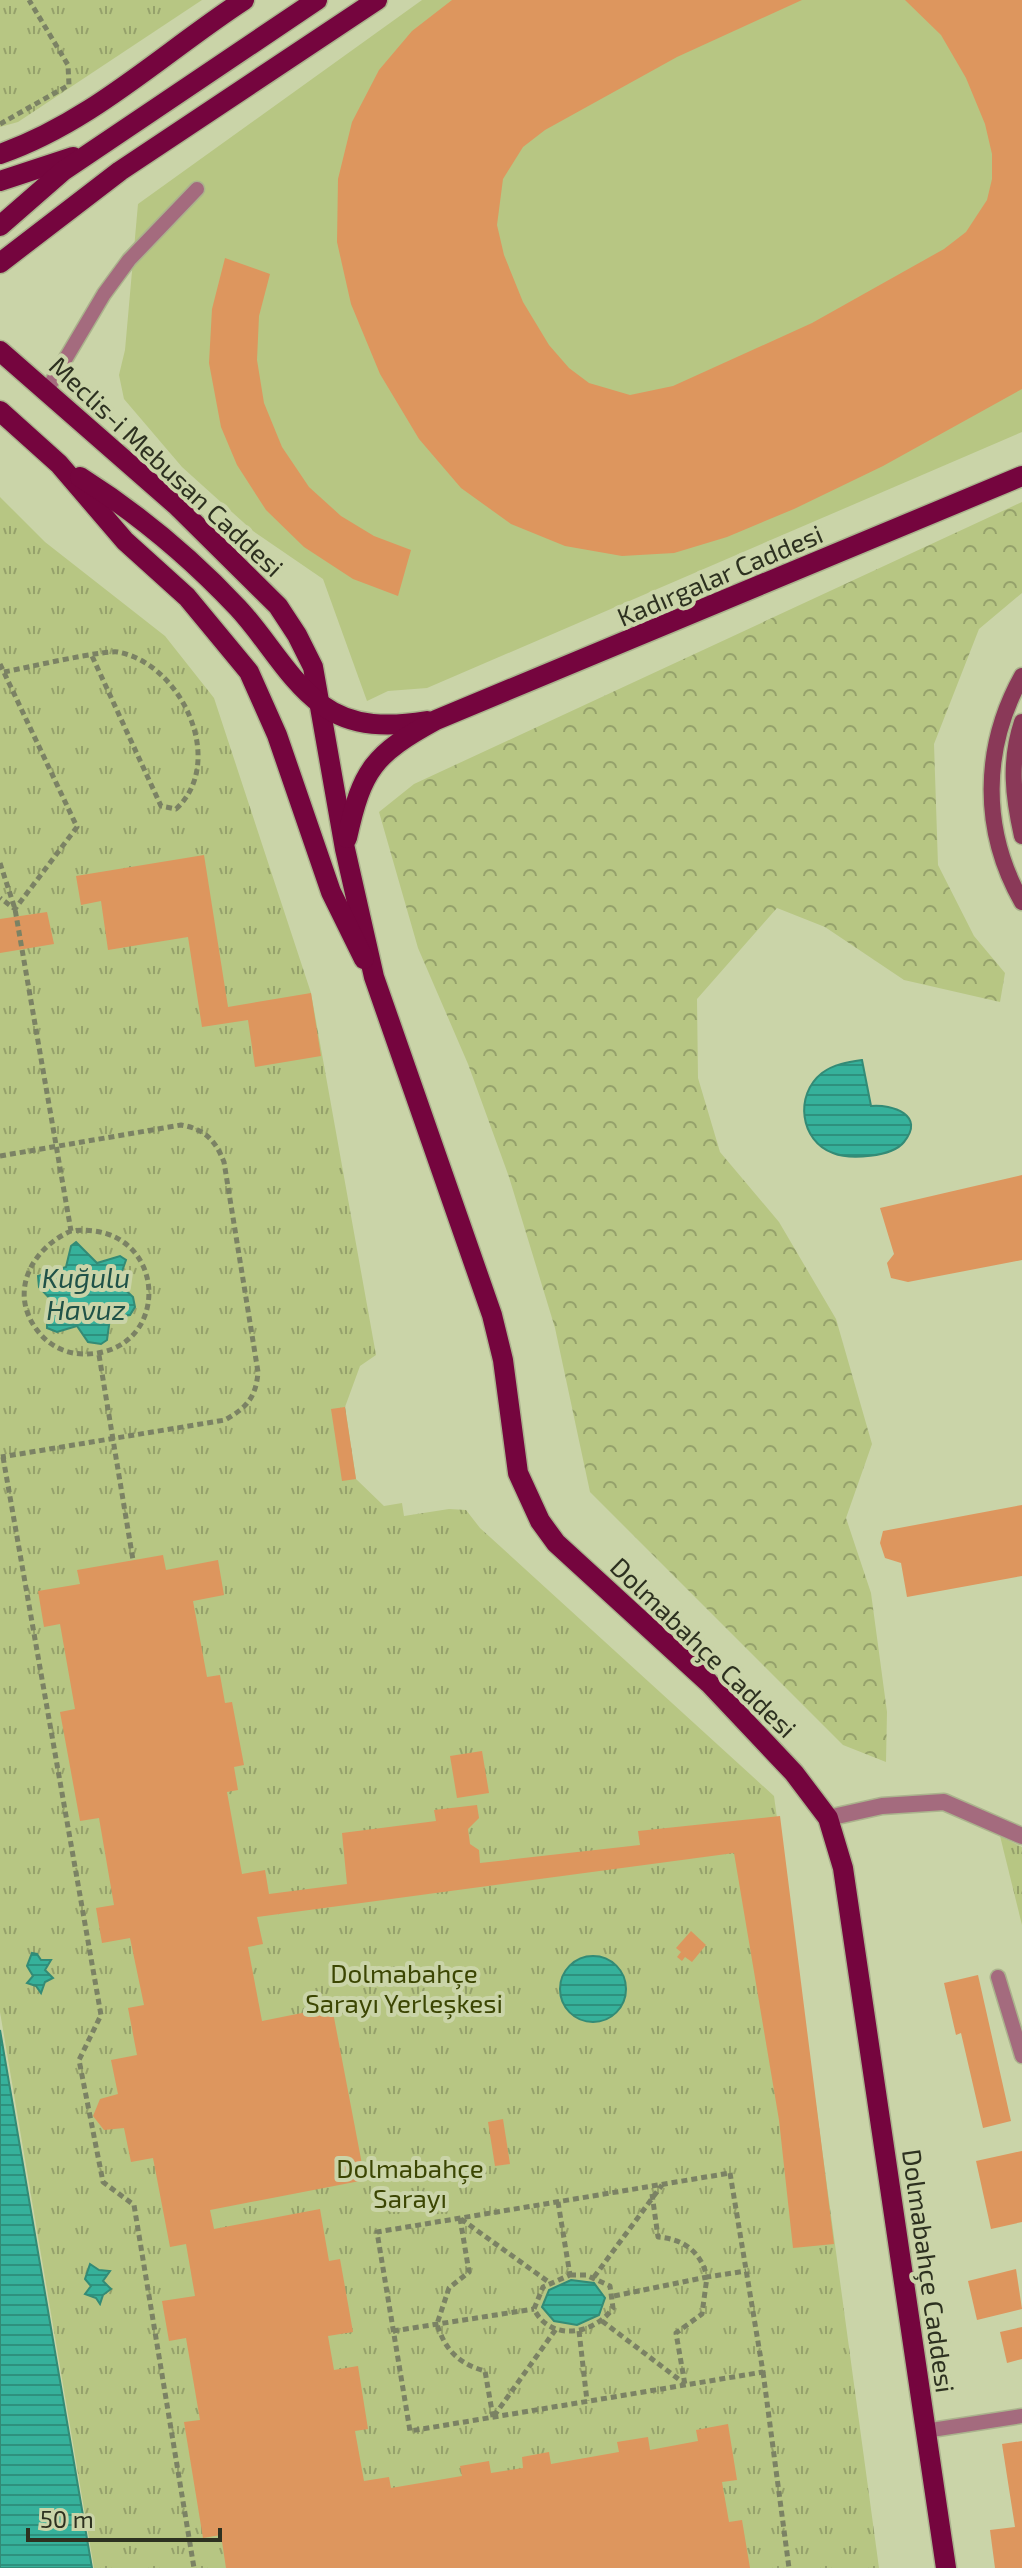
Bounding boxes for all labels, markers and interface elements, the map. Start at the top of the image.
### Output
street label: Meclis-i Mebusan Caddesi [44,350,290,582]
street label: Kadırgalar Caddesi [612,517,827,632]
water label: Kuğulu Havuz [42,1260,130,1326]
street label: Dolmabahçe Caddesi [603,1550,803,1745]
park label: Dolmabahçe Sarayı Yerleşkesi [305,1957,503,2020]
street label: Dolmabahçe Caddesi [895,2147,962,2395]
park label: Dolmabahçe Sarayı [336,2152,484,2213]
scale bar [28,2492,220,2542]
text: 50 m [40,2504,94,2533]

